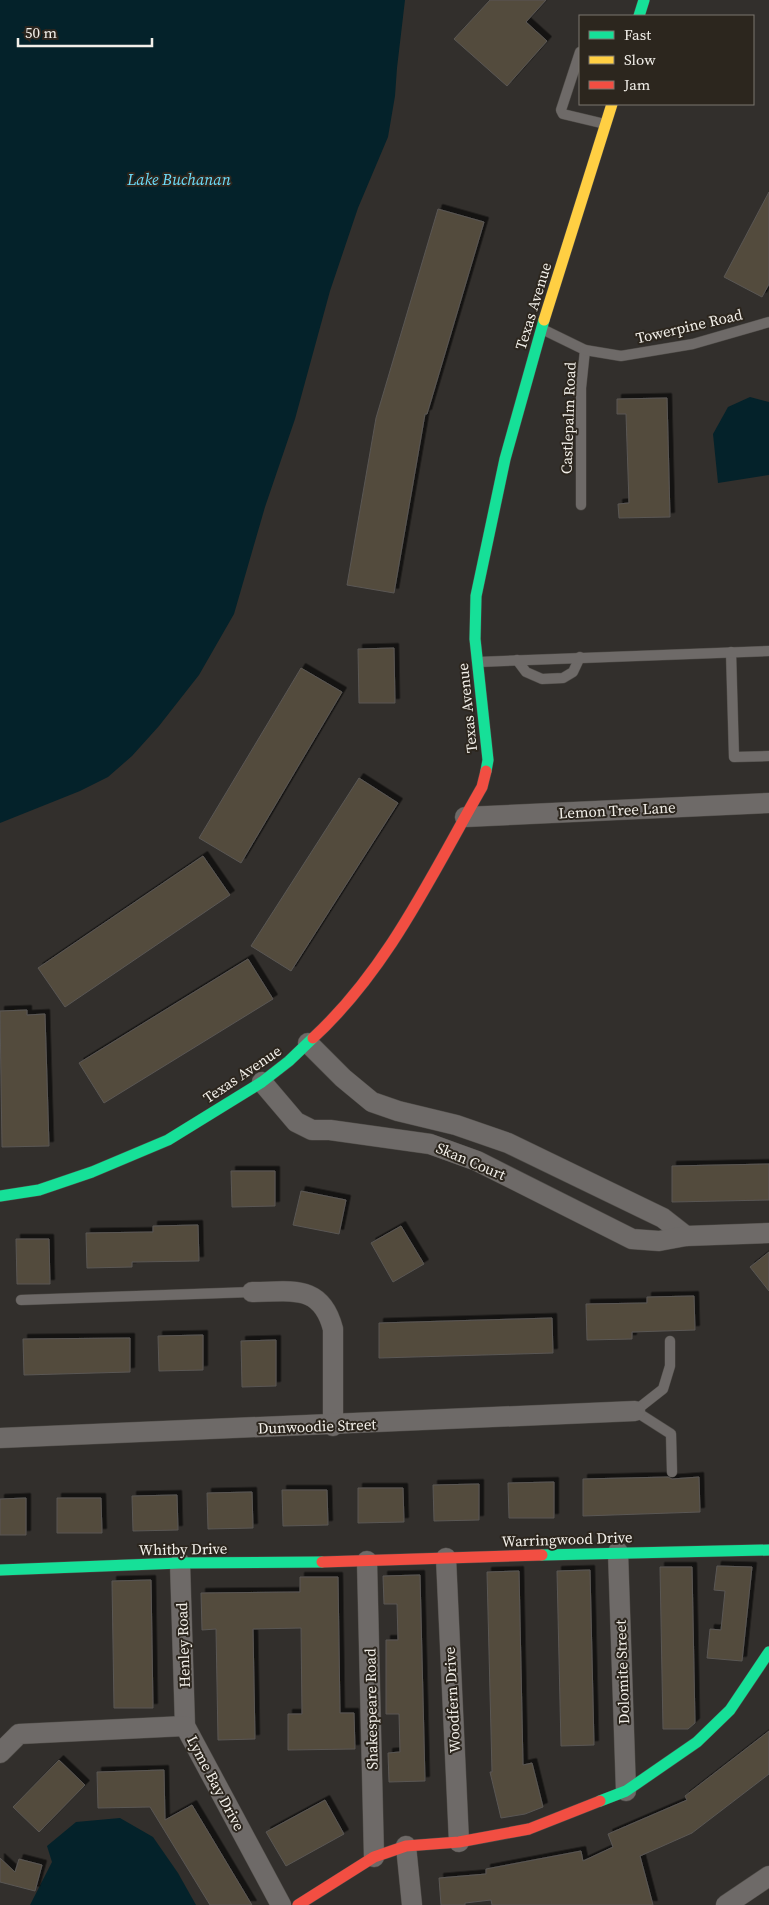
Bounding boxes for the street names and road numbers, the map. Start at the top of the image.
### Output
street label: Texas Avenue [510,259,556,352]
street label: Towerpine Road [634,303,745,348]
street label: Castlepalm Road [556,361,580,474]
street label: Texas Avenue [452,662,482,754]
street label: Lemon Tree Lane [558,796,677,824]
street label: Texas Avenue [199,1040,286,1108]
street label: Skan Court [433,1137,509,1185]
street label: Dunwoodie Street [257,1413,377,1439]
street label: Warringwood Drive [501,1526,633,1552]
street label: Whitby Drive [139,1538,228,1560]
street label: Henley Road [171,1601,195,1688]
street label: Dolomite Street [610,1619,634,1724]
street label: Woodfern Drive [439,1646,465,1754]
street label: Shakespeare Road [359,1648,383,1770]
street label: Lyme Bay Drive [182,1732,250,1835]

